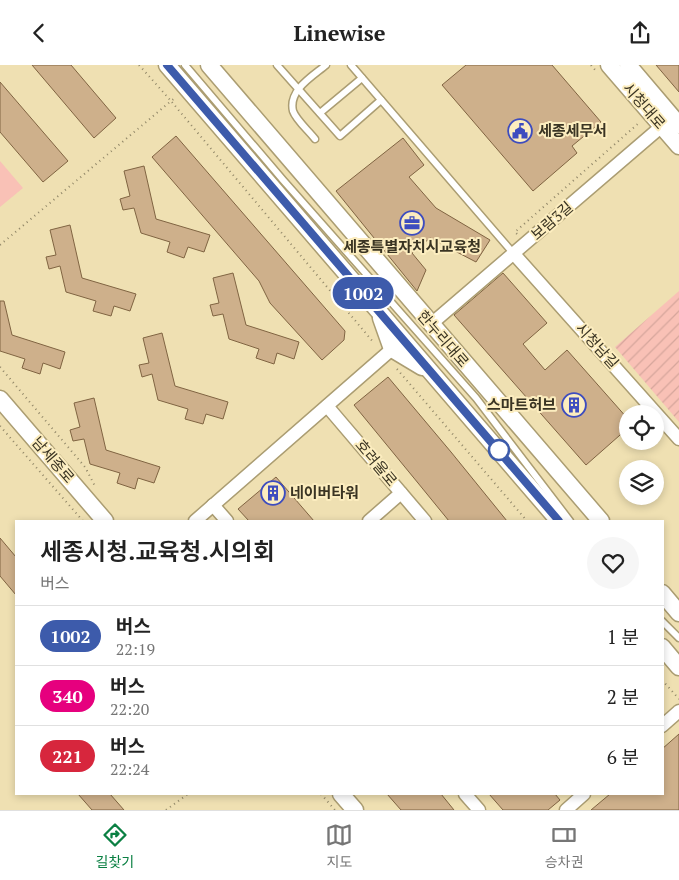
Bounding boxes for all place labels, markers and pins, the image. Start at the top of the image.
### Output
public building icon: 세종세무서 [507,118,533,144]
place label: 세종세무서 [538,120,607,140]
office icon: 세종특별자치시교육청 [399,210,425,236]
place label: 세종특별자치시교육청 [343,236,481,256]
building icon: 스마트허브 [561,392,587,418]
place label: 스마트허브 [487,394,556,414]
unlabelled marker [488,439,510,461]
building icon: 네이버타워 [260,480,286,506]
place label: 네이버타워 [290,482,359,502]

